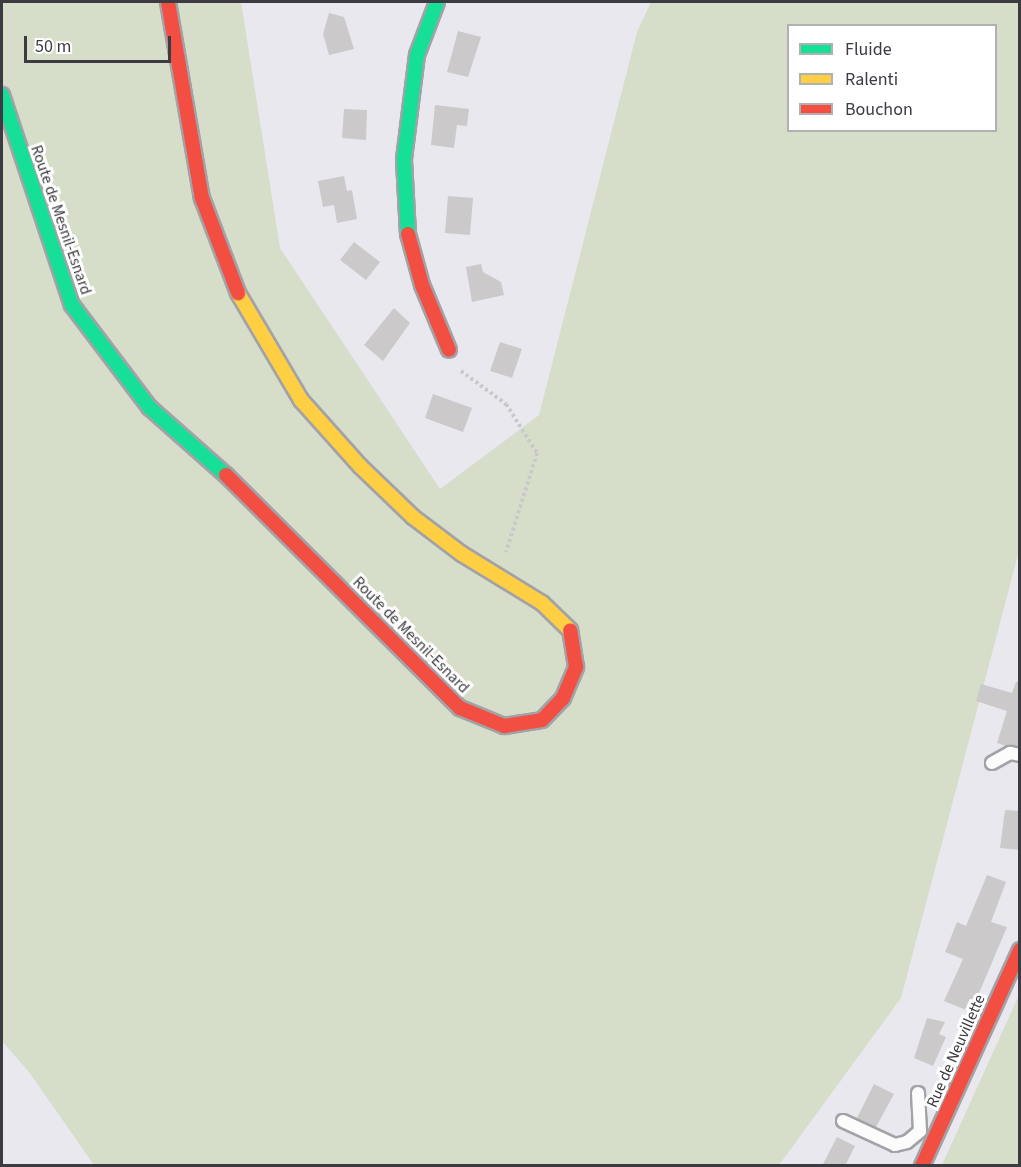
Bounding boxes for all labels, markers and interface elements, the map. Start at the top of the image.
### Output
scale bar [27,24,174,62]
legend [787,24,997,132]
text: 50 m [35,34,71,59]
text: Fluide [845,37,892,62]
text: Ralenti [845,67,898,92]
text: Bouchon [845,97,913,122]
street label: Route de Mesnil-Esnard [26,143,96,297]
street label: Route de Mesnil-Esnard [349,573,473,697]
street label: Rue de Neuvillette [923,992,989,1110]

